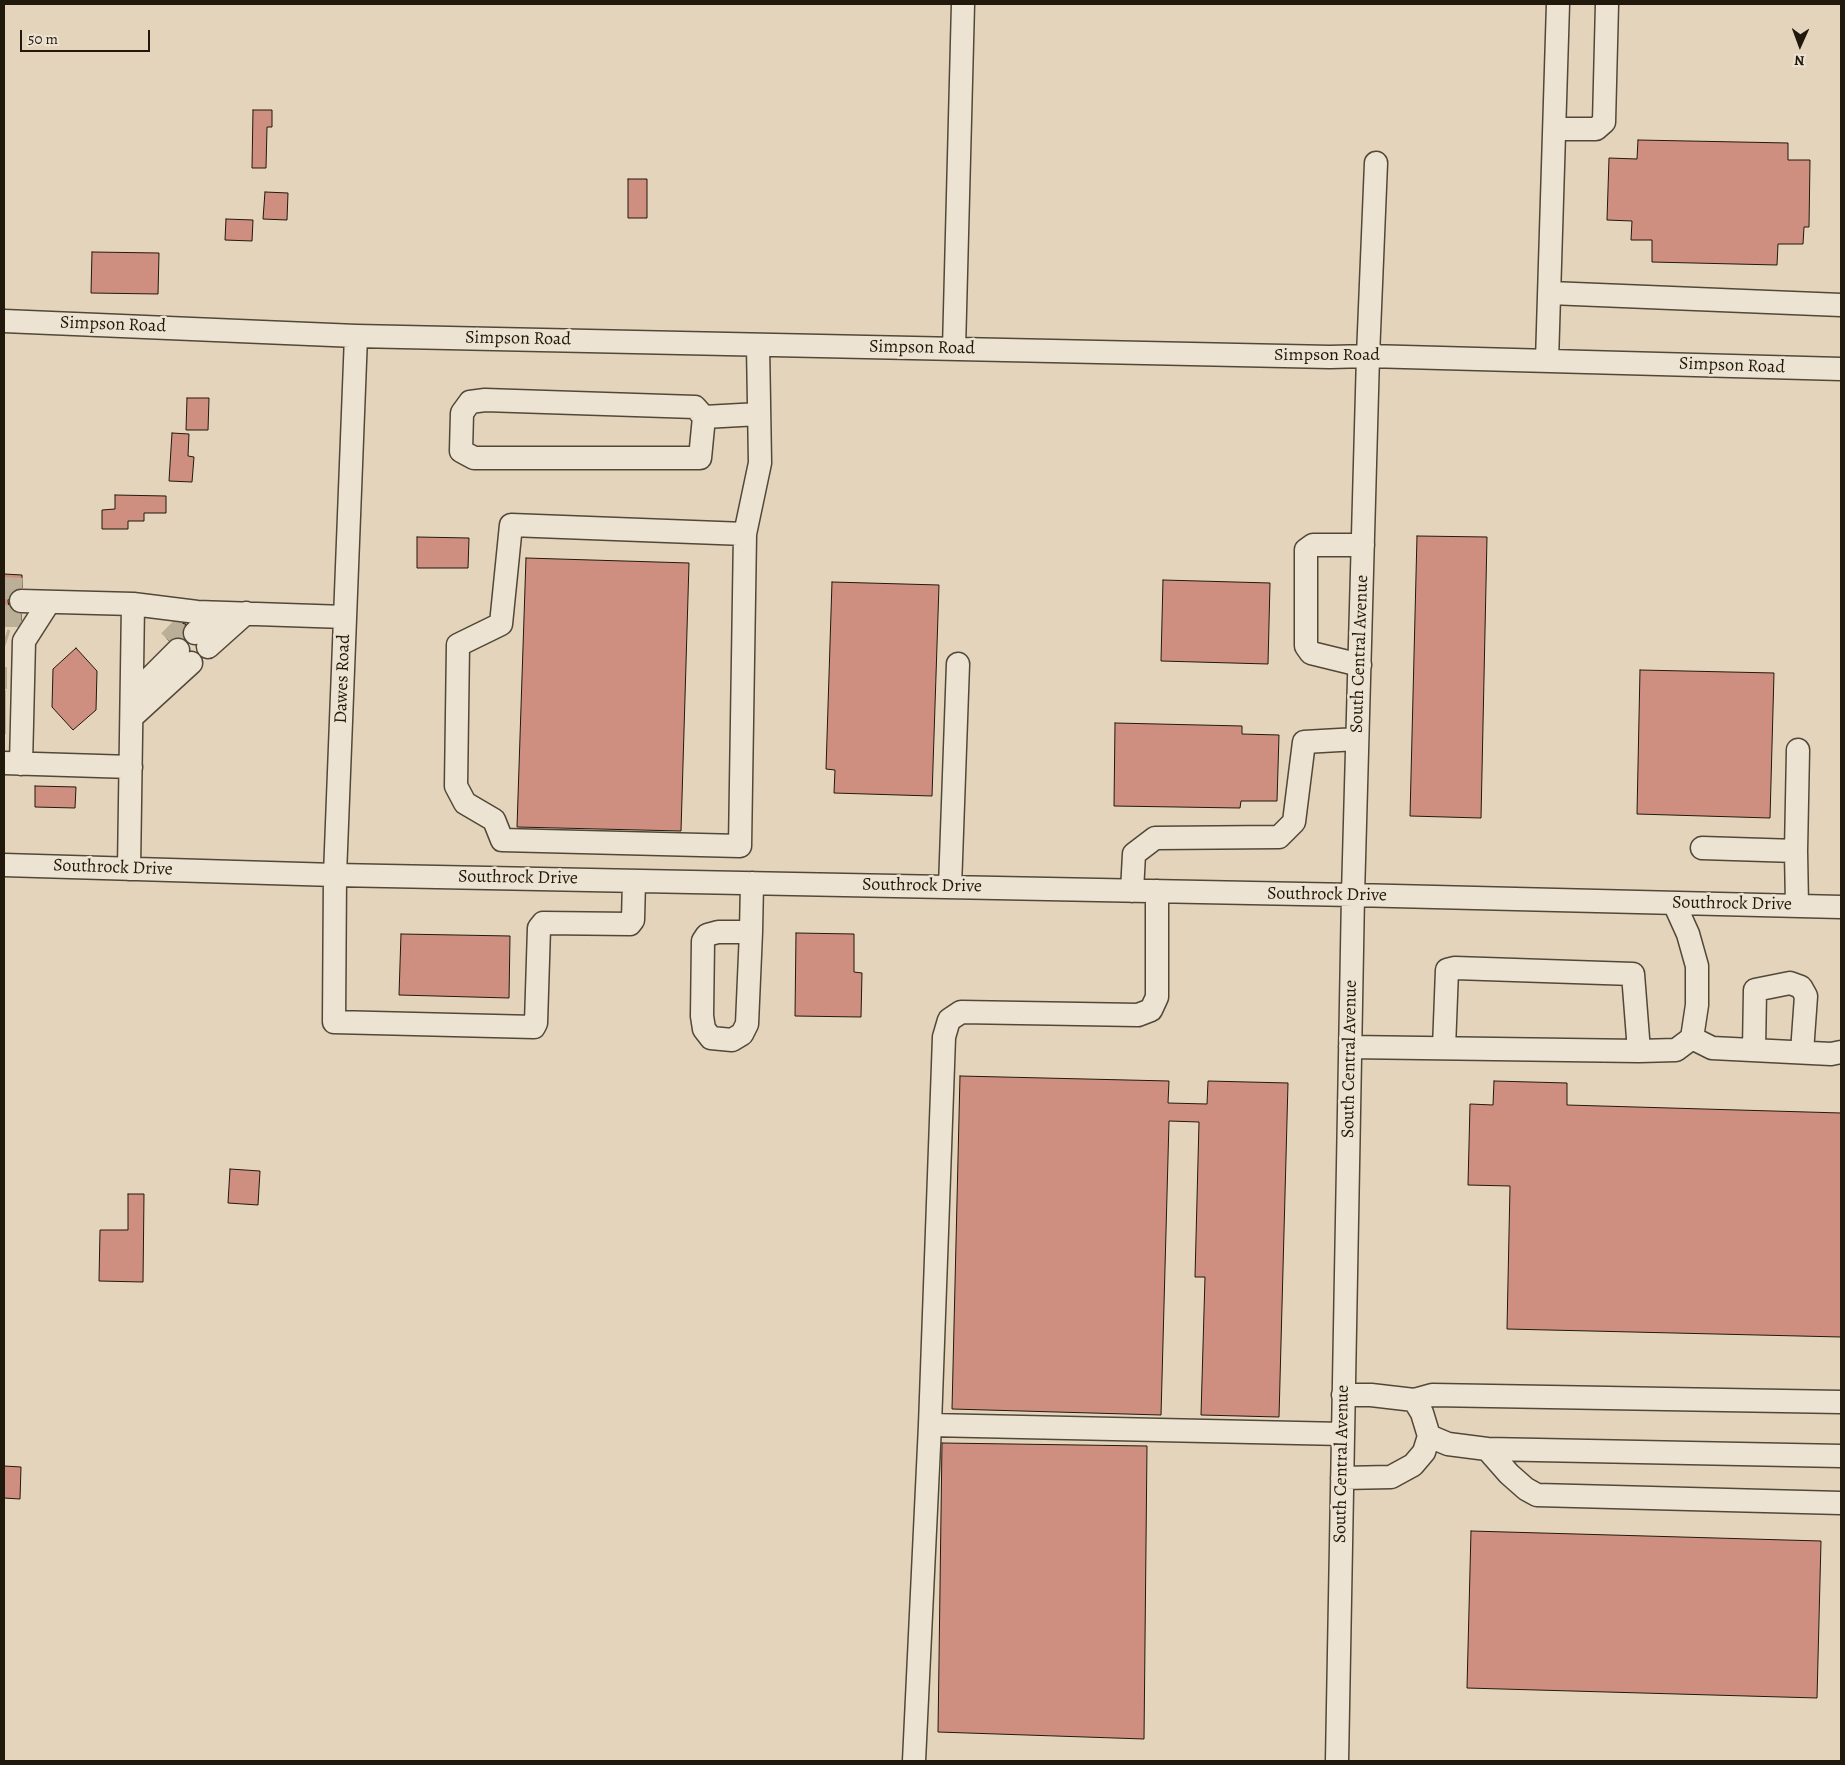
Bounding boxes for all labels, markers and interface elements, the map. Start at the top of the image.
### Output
scale bar [22,20,152,52]
north arrow [1775,20,1825,70]
text: 50 m [28,29,58,49]
text: N [1794,51,1805,70]
street label: Simpson Road [60,312,166,338]
street label: Simpson Road [465,327,571,351]
street label: Simpson Road [869,336,975,360]
street label: Simpson Road [1274,345,1380,367]
street label: Simpson Road [1679,353,1785,379]
street label: South Central Avenue [1346,574,1374,734]
street label: Dawes Road [331,634,355,724]
street label: Southrock Drive [53,855,173,881]
street label: Southrock Drive [458,866,578,890]
street label: Southrock Drive [862,874,982,898]
street label: Southrock Drive [1267,883,1387,907]
street label: Southrock Drive [1672,892,1792,916]
street label: South Central Avenue [1338,980,1362,1138]
street label: South Central Avenue [1330,1385,1354,1543]

